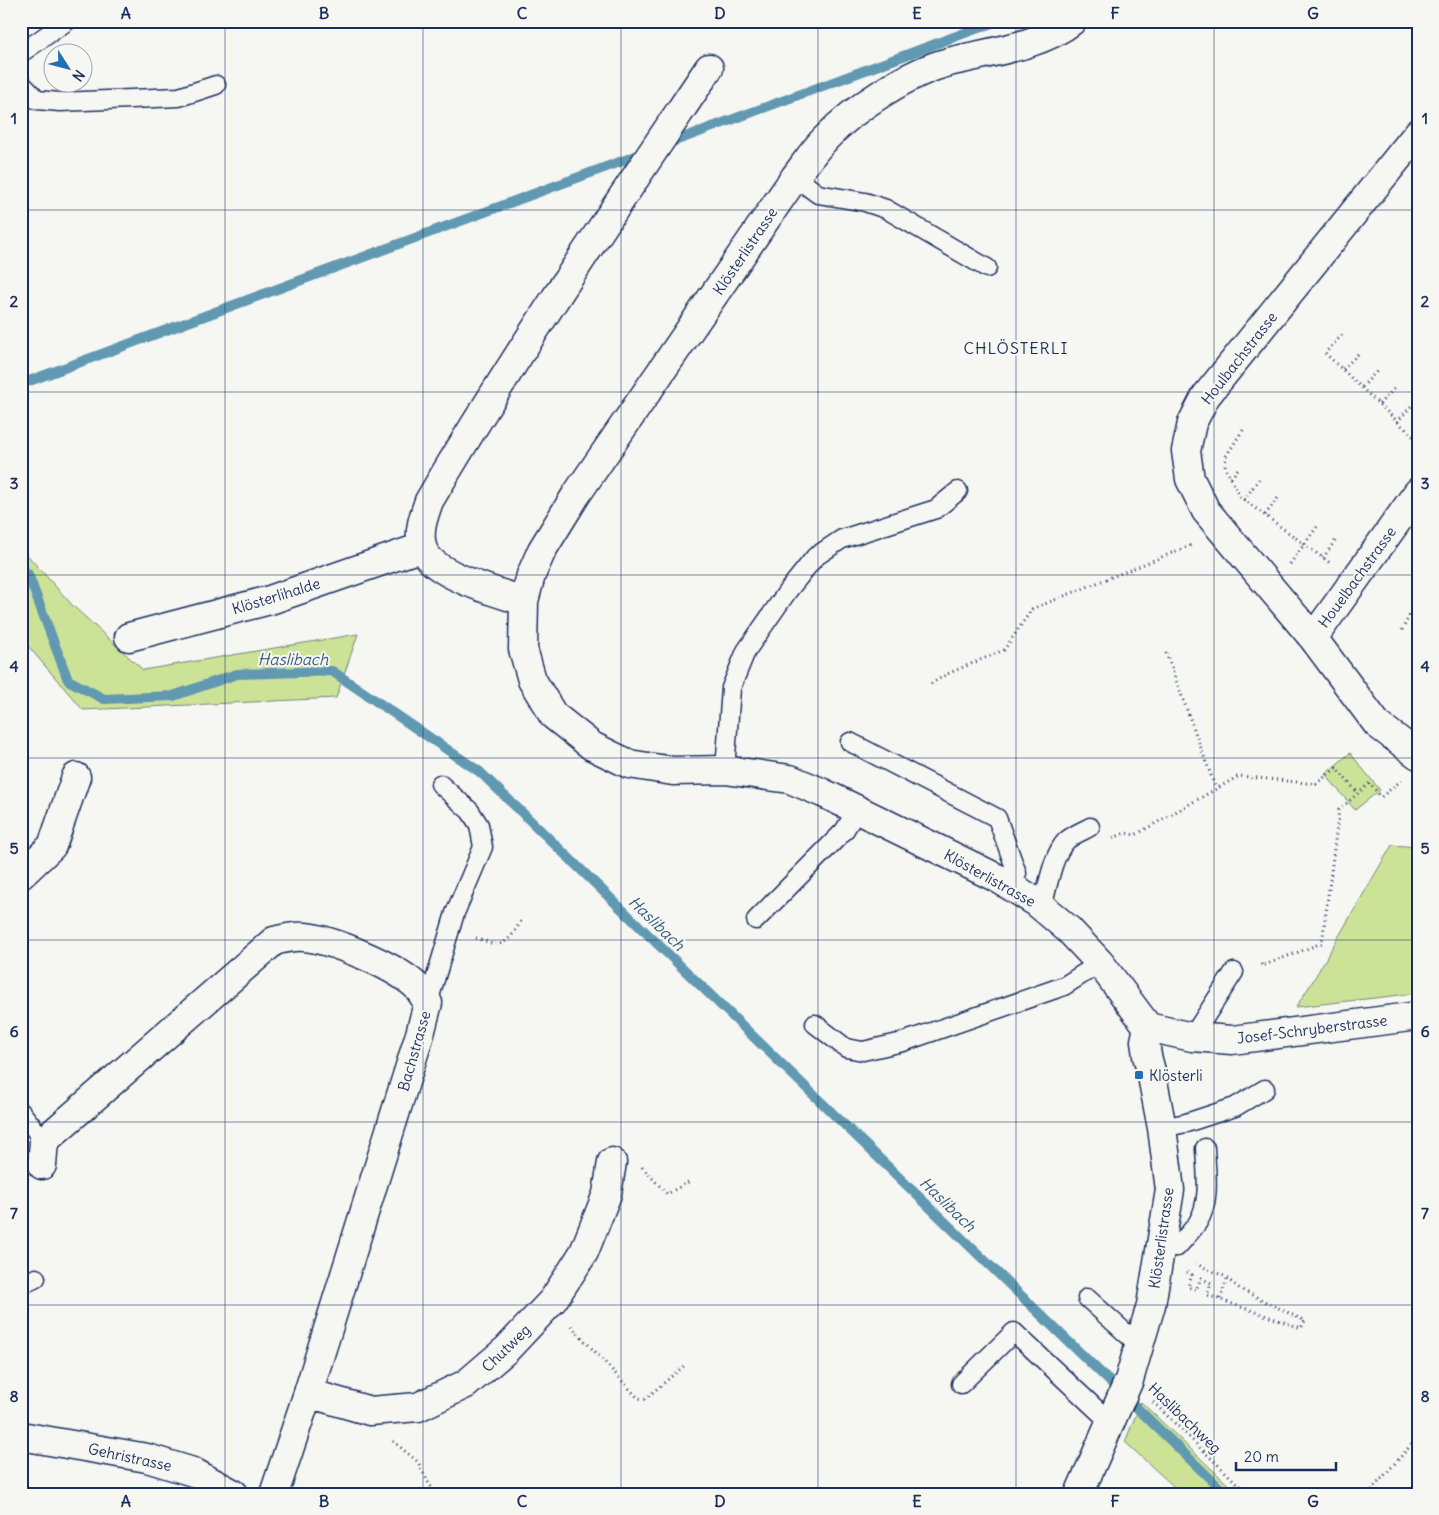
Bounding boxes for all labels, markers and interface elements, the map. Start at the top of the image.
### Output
text: A [121,3,131,23]
text: B [319,3,330,23]
text: C [517,3,528,23]
text: D [714,3,726,23]
text: E [912,3,922,23]
text: F [1110,3,1120,23]
text: G [1307,3,1319,23]
north arrow [42,42,92,92]
text: N [68,66,89,85]
text: 1 [11,108,17,128]
text: 1 [1422,108,1428,128]
street label: Klösterlistrasse [709,203,781,299]
text: 2 [10,291,19,311]
text: 2 [1421,291,1430,311]
street label: Houlbachstrasse [1197,308,1281,408]
district label: CHLÖSTERLI [964,338,1068,358]
text: 3 [9,473,19,493]
text: 3 [1420,473,1430,493]
street label: Houelbachstrasse [1314,523,1400,631]
street label: Klösterlihalde [230,574,322,618]
water label: Haslibach [258,649,329,669]
text: 4 [9,656,19,676]
text: 4 [1420,656,1430,676]
text: 5 [9,838,19,858]
text: 5 [1420,838,1430,858]
street label: Klösterlistrasse [941,845,1039,911]
water label: Haslibach [625,891,690,955]
street label: Bachstrasse [393,1009,435,1093]
street label: Josef-Schryberstrasse [1236,1010,1388,1048]
text: 6 [9,1021,19,1041]
text: 6 [1420,1021,1430,1041]
place label: Klösterli [1149,1066,1203,1085]
marker: Klösterli [1133,1069,1145,1081]
water label: Haslibach [916,1172,981,1236]
street label: Klösterlistrasse [1145,1186,1177,1290]
text: 7 [10,1203,18,1223]
text: 7 [1421,1203,1429,1223]
street label: Chutweg [478,1320,534,1376]
street label: Haslibachweg [1145,1378,1225,1458]
text: 8 [9,1386,19,1406]
text: 8 [1420,1386,1430,1406]
street label: Gehristrasse [86,1439,174,1475]
scale bar [1236,1440,1336,1472]
text: 20 m [1244,1447,1279,1466]
text: A [121,1491,131,1511]
text: B [319,1491,330,1511]
text: C [517,1491,528,1511]
text: D [714,1491,726,1511]
text: E [912,1491,922,1511]
text: F [1110,1491,1120,1511]
text: G [1307,1491,1319,1511]

